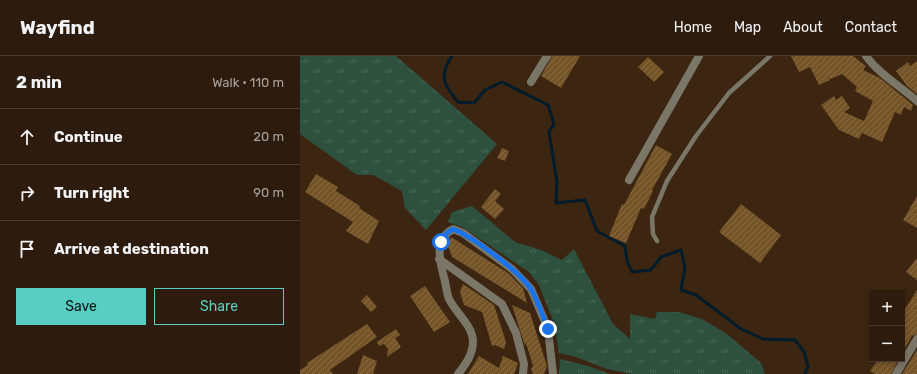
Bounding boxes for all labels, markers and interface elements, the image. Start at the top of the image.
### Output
text: Wayfind [20,16,95,39]
text: Home [674,19,712,36]
text: Map [734,19,761,36]
text: About [783,19,823,36]
text: Contact [845,19,897,36]
text: 2 min [16,72,62,92]
text: Walk · 110 m [212,75,284,90]
icon: ahead [16,126,38,148]
text: Continue [54,128,123,146]
text: 20 m [253,129,284,144]
icon: right [16,182,38,204]
text: Turn right [54,184,129,202]
text: 90 m [253,185,284,200]
route start [432,233,450,251]
icon: arrive [16,238,38,260]
text: Arrive at destination [54,240,209,258]
button: Save [16,288,146,325]
button: Share [154,288,284,325]
map controls [869,290,905,362]
button: + [869,290,905,326]
route end [539,320,557,338]
button: − [869,326,905,362]

